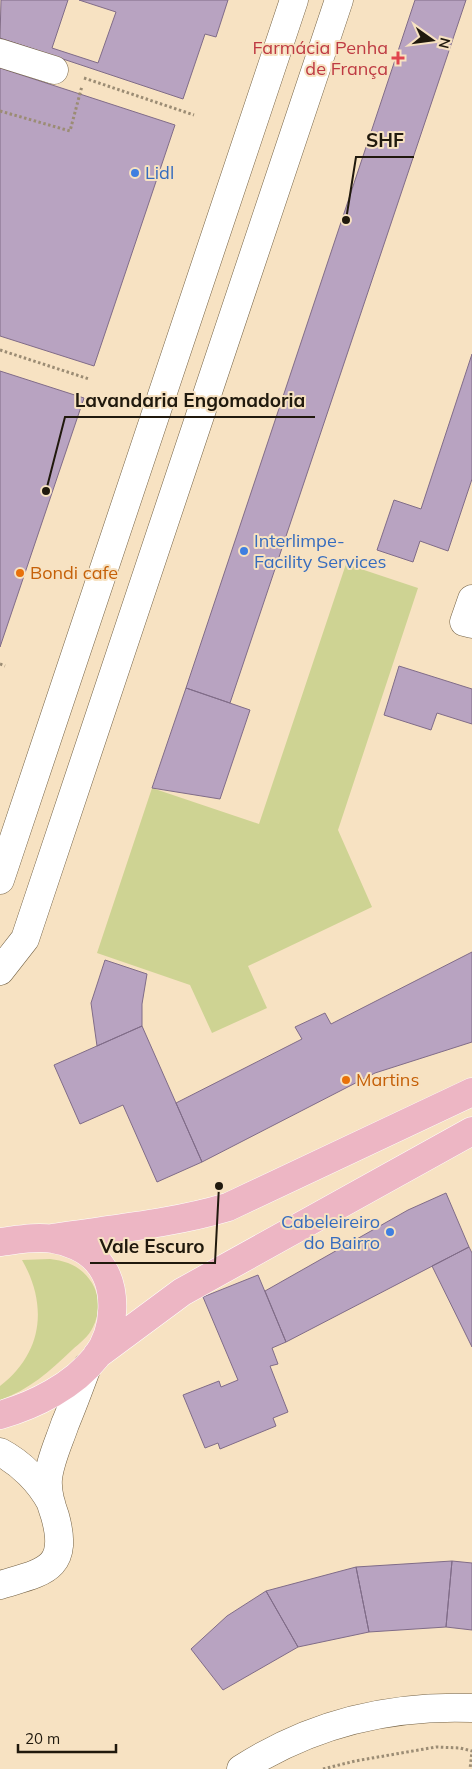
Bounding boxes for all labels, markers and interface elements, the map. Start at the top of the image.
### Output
north arrow [407,15,457,65]
place label: Farmácia Penha de França [253,36,388,80]
text: N [435,36,455,50]
marker: Farmácia Penha de França [392,52,404,64]
callout: SHF [356,123,414,157]
text: SHF [366,128,404,152]
place label: Lidl [145,161,174,184]
marker: Lidl [129,167,141,179]
callout: Lavandaria Engomadoria [65,383,315,417]
text: Lavandaria Engomadoria [75,388,305,412]
place label: Interlimpe- Facility Services [254,529,386,573]
marker: Interlimpe- Facility Services [238,545,250,557]
place label: Bondi cafe [30,561,118,584]
marker: Bondi cafe [14,567,26,579]
place label: Martins [356,1068,419,1091]
marker: Martins [340,1074,352,1086]
place label: Cabeleireiro do Bairro [281,1210,380,1254]
marker: Cabeleireiro do Bairro [384,1226,396,1238]
callout: Vale Escuro [90,1229,215,1263]
text: Vale Escuro [98,1234,205,1258]
scale bar [18,1722,115,1754]
text: 20 m [25,1729,60,1748]

